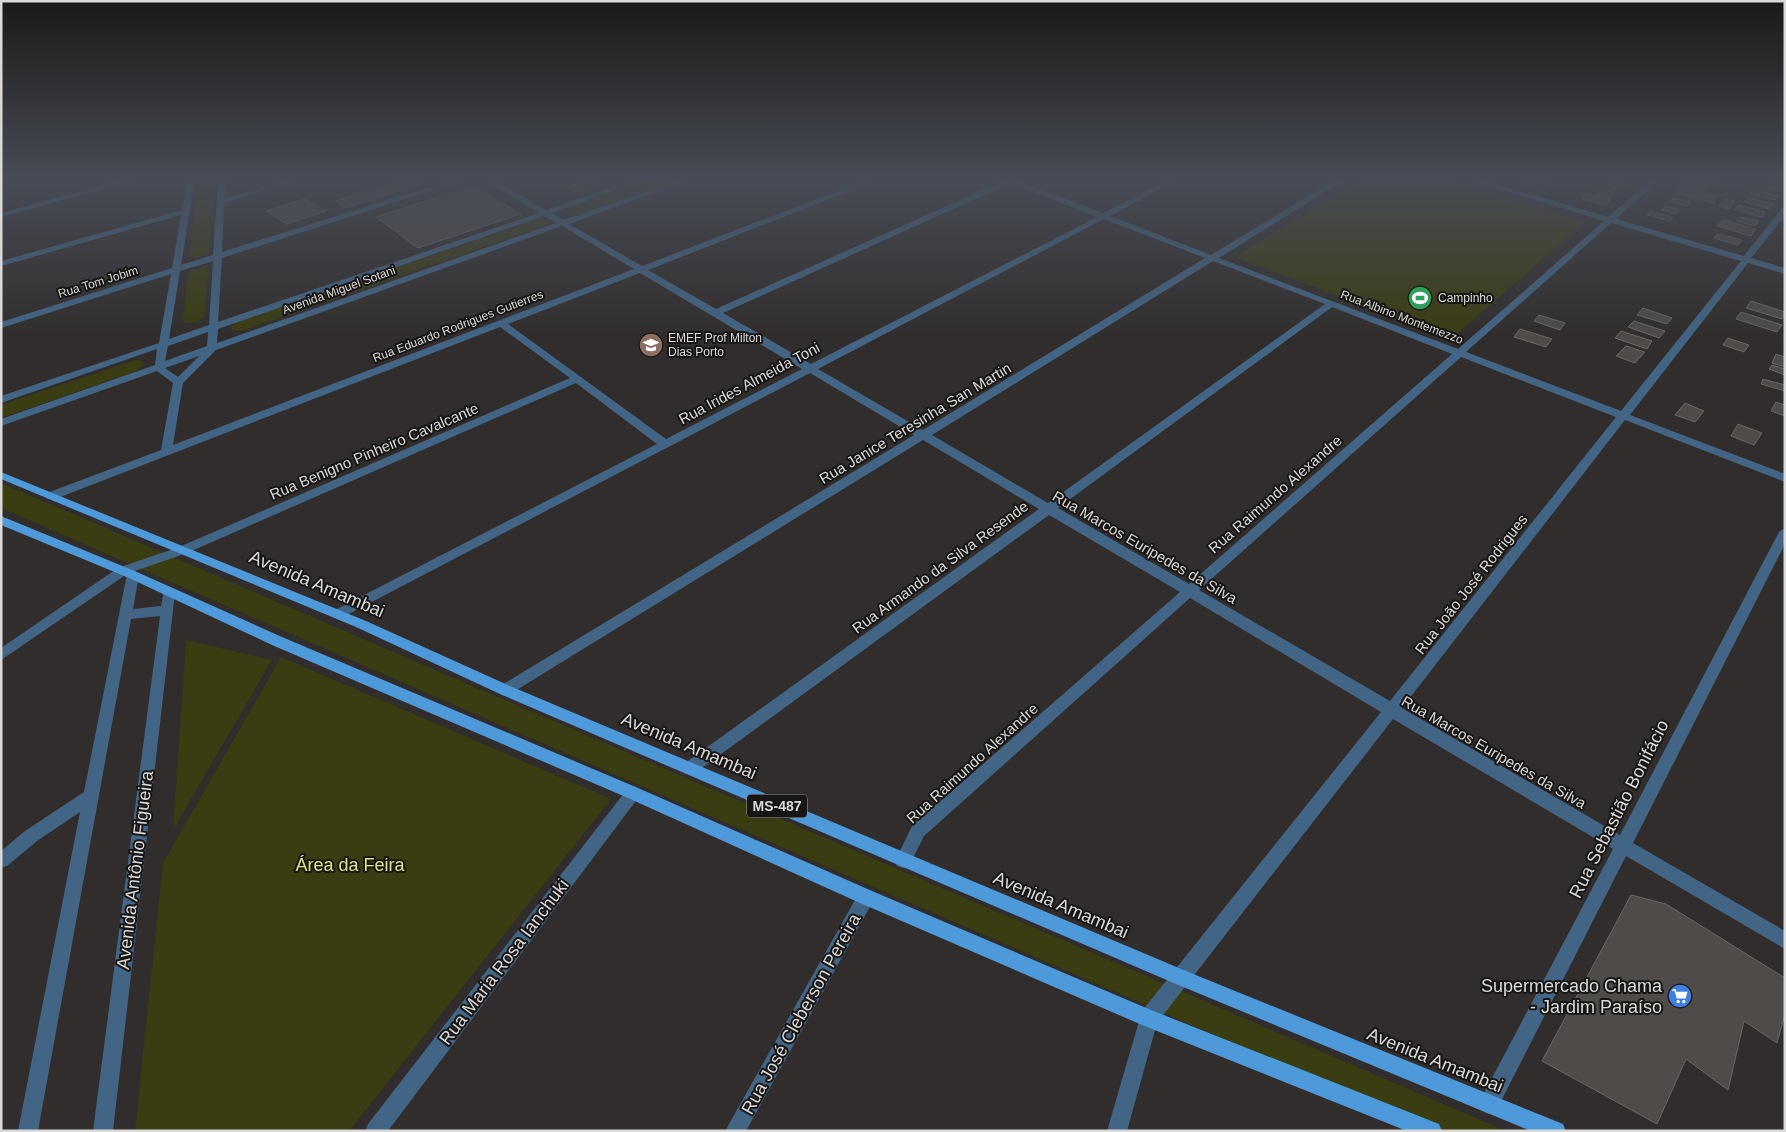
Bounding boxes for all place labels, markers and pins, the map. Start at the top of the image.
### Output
sports icon: Campinho [1407,285,1433,311]
place label: Campinho [1438,291,1493,305]
place label: EMEF Prof Milton Dias Porto [668,331,762,359]
school or university icon: EMEF Prof Milton Dias Porto [638,332,664,358]
place label: Supermercado Chama - Jardim Paraíso [1481,976,1663,1017]
supermarket icon: Supermercado Chama - Jardim Paraíso [1667,983,1693,1009]

